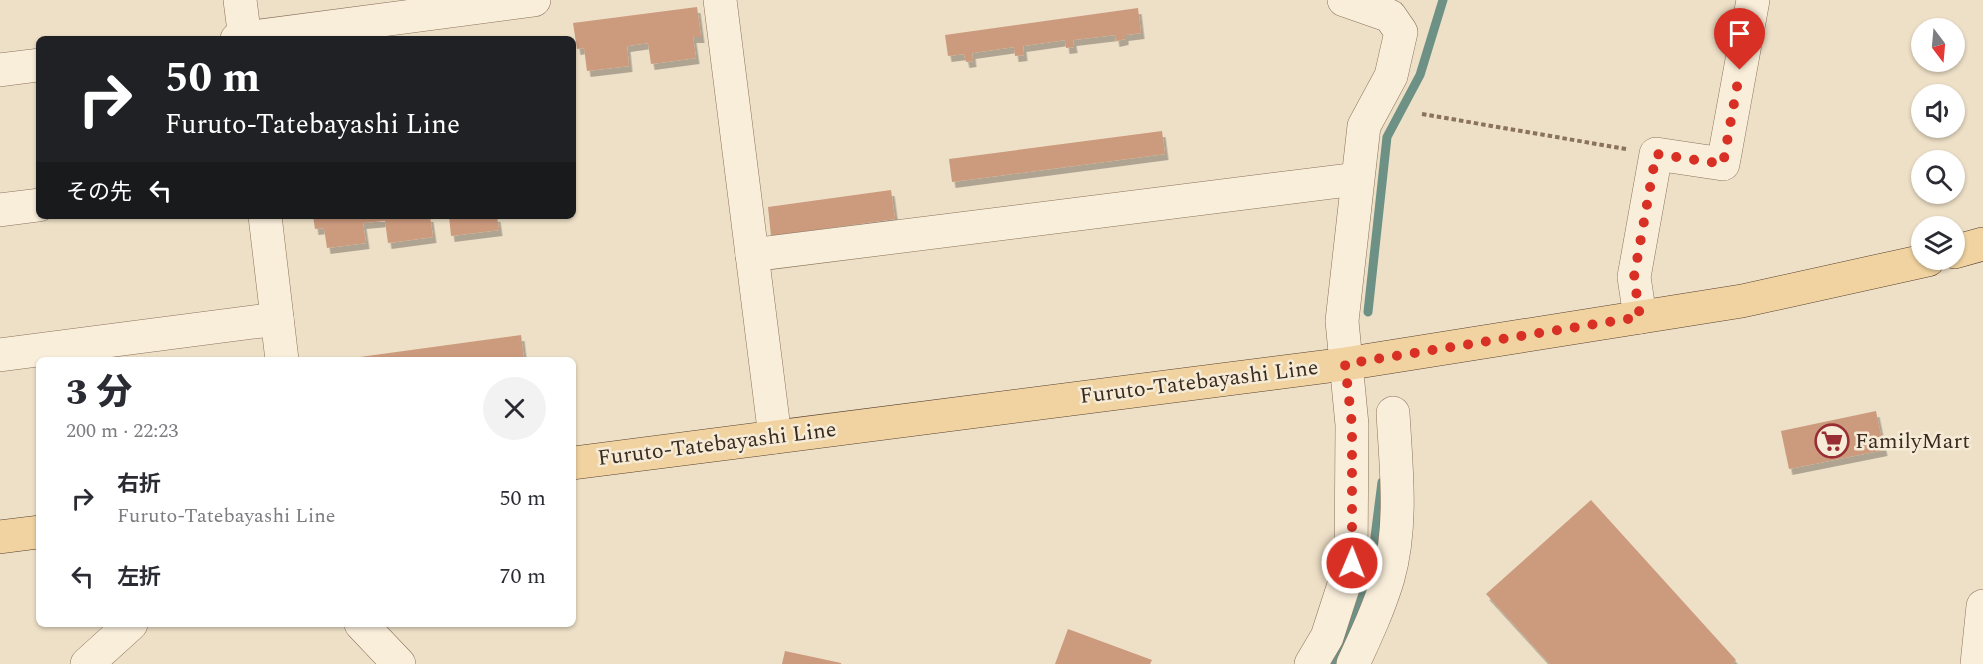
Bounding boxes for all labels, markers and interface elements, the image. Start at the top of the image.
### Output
pin [1714,8,1765,70]
icon: arrive [1723,17,1756,50]
north arrow [1911,18,1965,72]
map controls [1911,18,1965,270]
text: 50 m [165,47,260,110]
icon: right [66,60,144,138]
button: sound [1911,84,1965,138]
text: Furuto-Tatebayashi Line [165,104,460,146]
button: search [1911,150,1965,204]
icon: left [144,174,177,207]
text: その先 [66,176,132,209]
button: layers [1911,216,1965,270]
street label: Furuto-Tatebayashi Line [1078,351,1320,413]
text: 3 分 [66,366,133,421]
button: close [483,377,546,440]
street label: Furuto-Tatebayashi Line [596,413,838,475]
text: 200 m · 22:23 [66,416,178,446]
supermarket icon: FamilyMart [1814,423,1850,459]
place label: FamilyMart [1855,425,1970,458]
text: 右折 [117,468,161,501]
icon: right [66,482,99,515]
text: 50 m [500,482,546,515]
text: Furuto-Tatebayashi Line [117,501,335,531]
position arrow [1320,531,1384,595]
icon: left [66,560,99,593]
text: 70 m [500,560,546,593]
text: 左折 [117,561,161,594]

